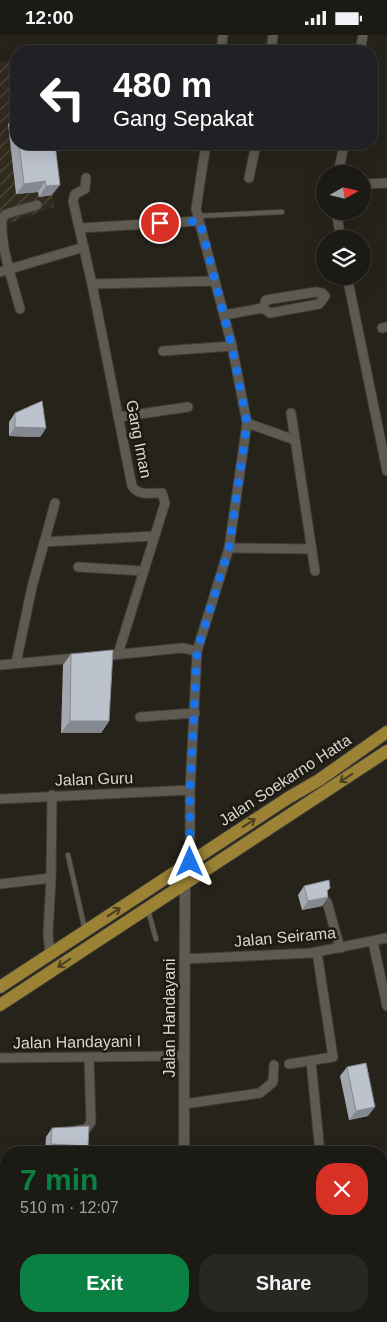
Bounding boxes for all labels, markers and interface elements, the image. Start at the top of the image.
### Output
text: 12:00 [25,7,74,28]
icon: left [30,65,95,130]
text: 480 m [113,65,212,104]
text: Gang Sepakat [113,106,254,131]
north arrow [316,165,371,220]
map controls [316,165,371,285]
pin [139,202,181,244]
icon: arrive [146,209,174,237]
button: layers [316,230,371,285]
street label: Gang Iman [123,399,155,479]
street label: Jalan Soekarno Hatta [216,731,354,829]
street label: Jalan Guru [55,769,133,789]
one-way arrow [340,773,354,783]
one-way arrow [242,818,256,828]
position arrow [163,835,215,887]
one-way arrow [107,907,121,918]
street label: Jalan Seirama [233,924,337,950]
one-way arrow [57,958,71,968]
street label: Jalan Handayani [161,958,178,1078]
street label: Jalan Handayani I [13,1032,141,1052]
text: 7 min [20,1163,98,1196]
button: close [316,1163,368,1215]
text: 510 m · 12:07 [20,1199,119,1216]
button: Exit [20,1254,189,1312]
button: Share [199,1254,368,1312]

